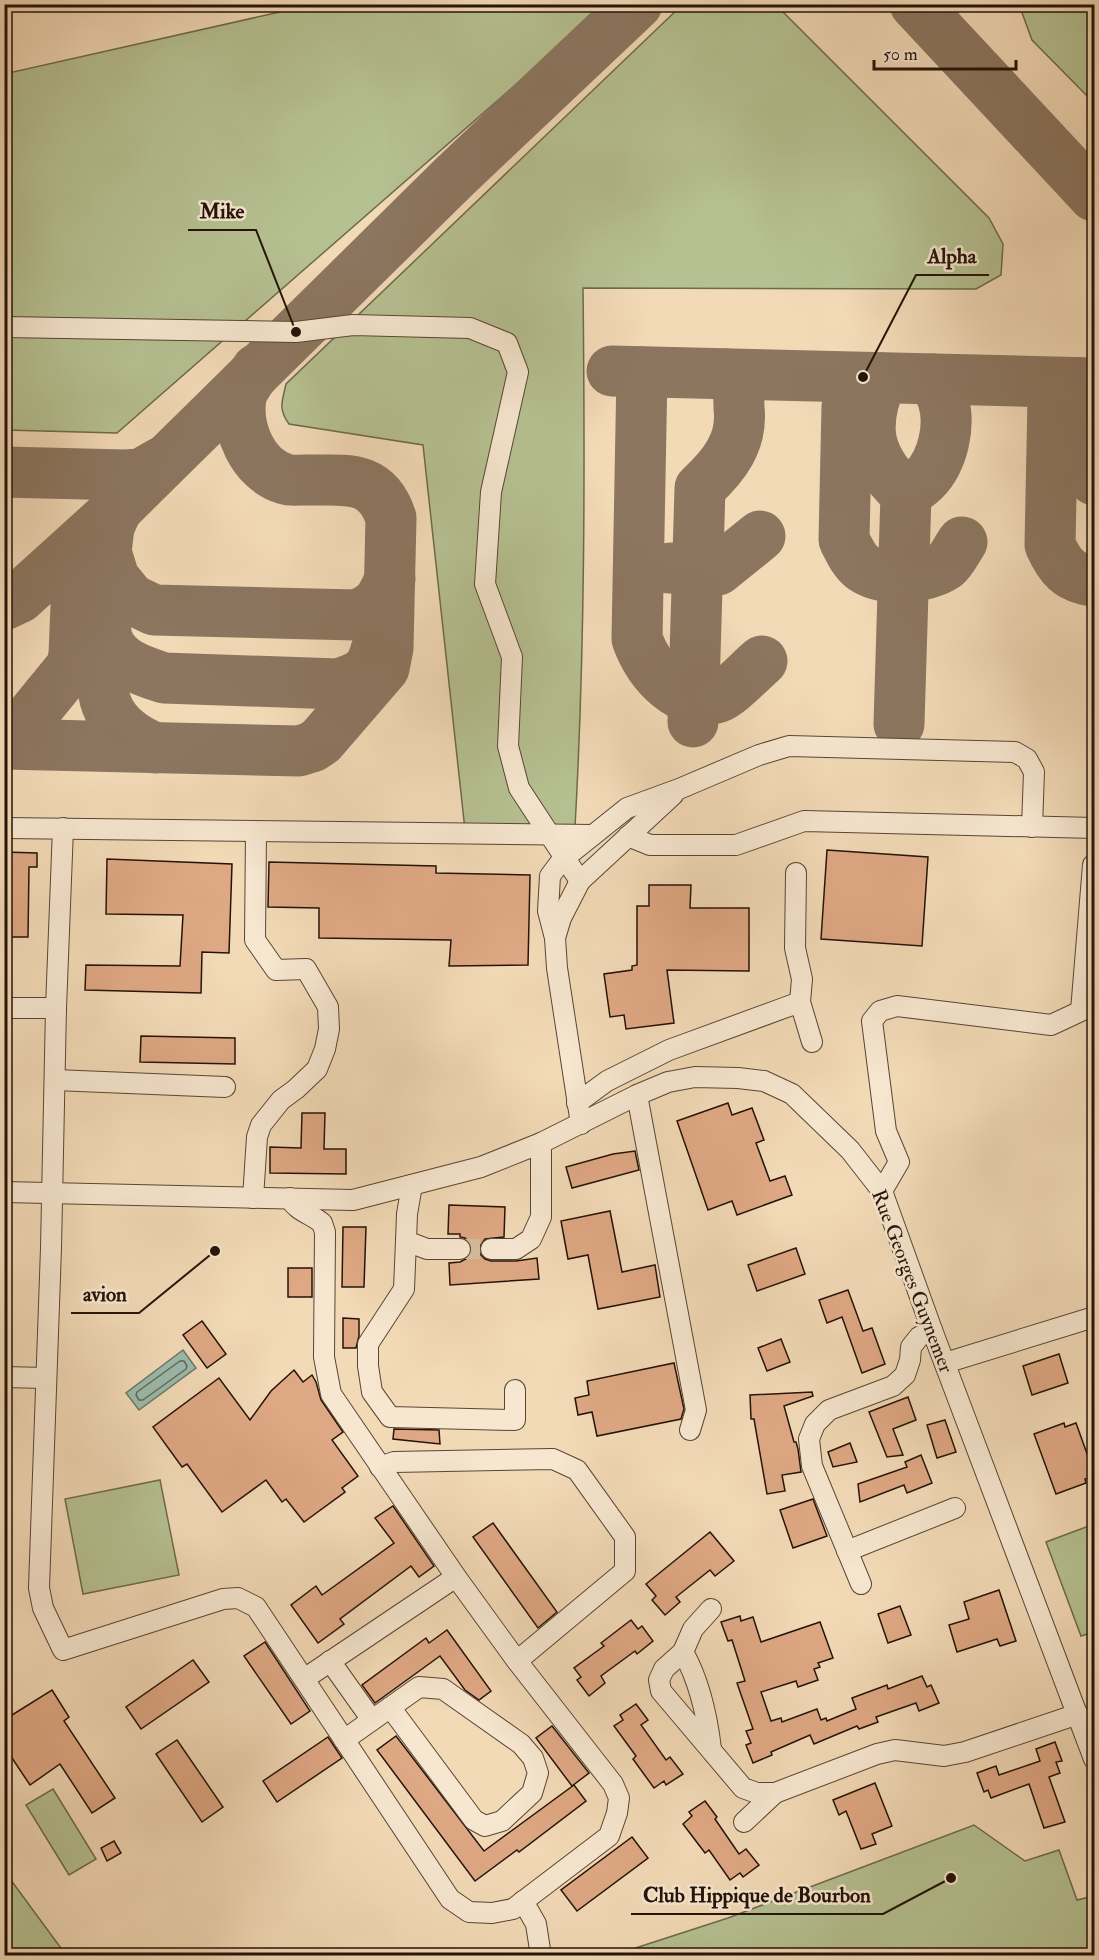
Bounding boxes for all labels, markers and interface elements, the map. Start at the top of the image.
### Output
scale bar [874,33,1016,71]
text: 50 m [883,43,918,66]
callout: Mike [188,191,256,230]
text: Mike [199,198,244,225]
callout: Alpha [916,236,989,275]
text: Alpha [927,243,978,270]
street label: Rue Georges Guynemer [866,1186,959,1377]
callout: avion [71,1274,139,1313]
text: avion [83,1281,127,1308]
callout: Club Hippique de Bourbon [631,1875,883,1914]
text: Club Hippique de Bourbon [643,1882,871,1909]

